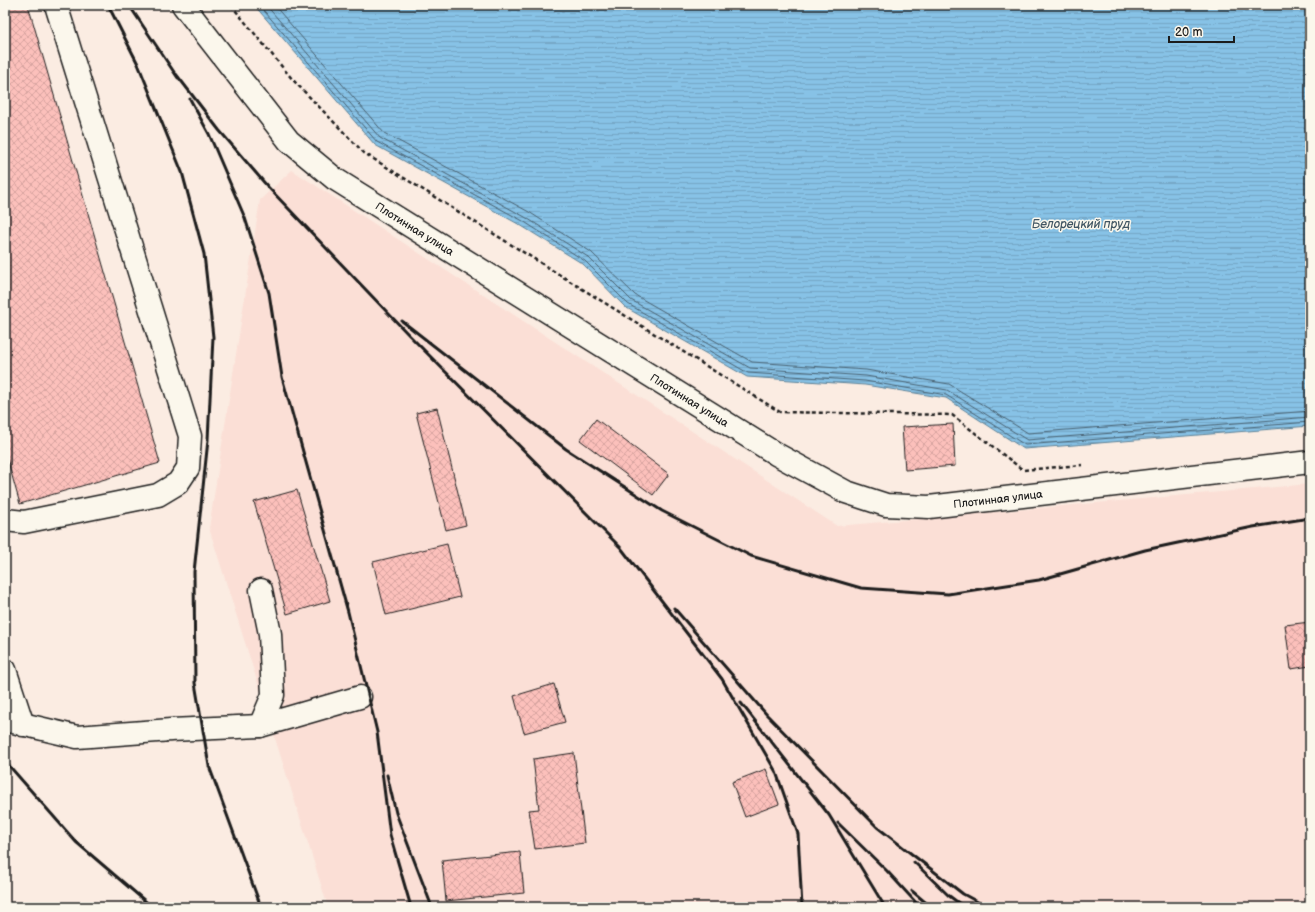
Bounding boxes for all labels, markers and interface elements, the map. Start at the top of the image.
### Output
scale bar [1169,18,1234,44]
text: 20 m [1175,25,1202,40]
street label: Плотинная улица [373,200,456,259]
water label: Белорецкий пруд [1032,217,1130,232]
street label: Плотинная улица [648,371,731,430]
street label: Плотинная улица [953,488,1044,511]

